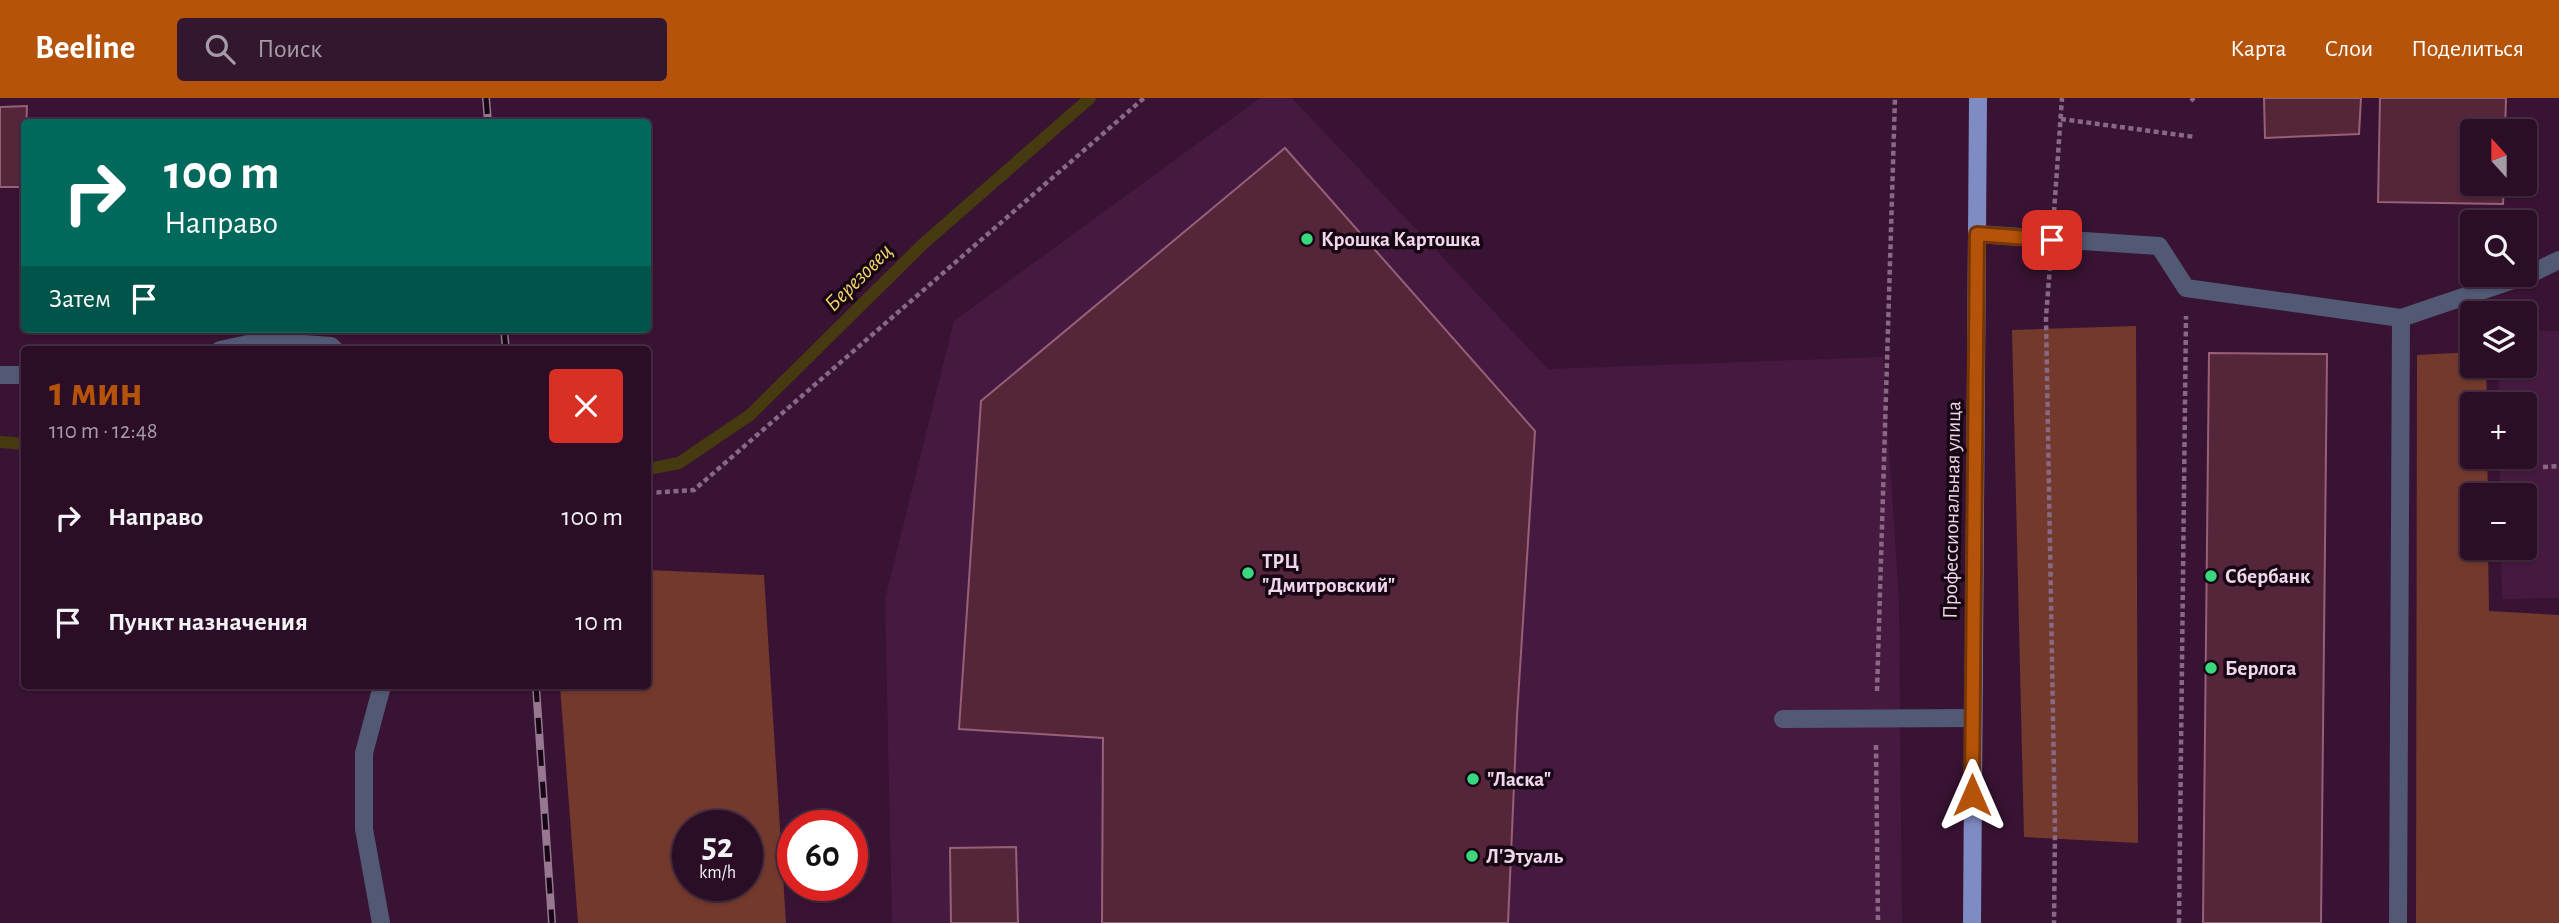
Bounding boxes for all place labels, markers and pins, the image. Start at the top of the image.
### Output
pin [2022,210,2082,270]
place label: Крошка Картошка [1321,229,1480,250]
marker: Крошка Картошка [1299,231,1315,247]
place label: ТРЦ "Дмитровский" [1262,551,1395,596]
marker: ТРЦ "Дмитровский" [1240,565,1256,581]
place label: Сбербанк [2225,566,2311,587]
marker: Сбербанк [2203,568,2219,584]
place label: Берлога [2225,658,2296,679]
marker: Берлога [2203,660,2219,676]
place label: "Ласка" [1487,769,1551,790]
marker: "Ласка" [1465,771,1481,787]
place label: Л'Этуаль [1486,846,1563,867]
marker: Л'Этуаль [1464,848,1480,864]

